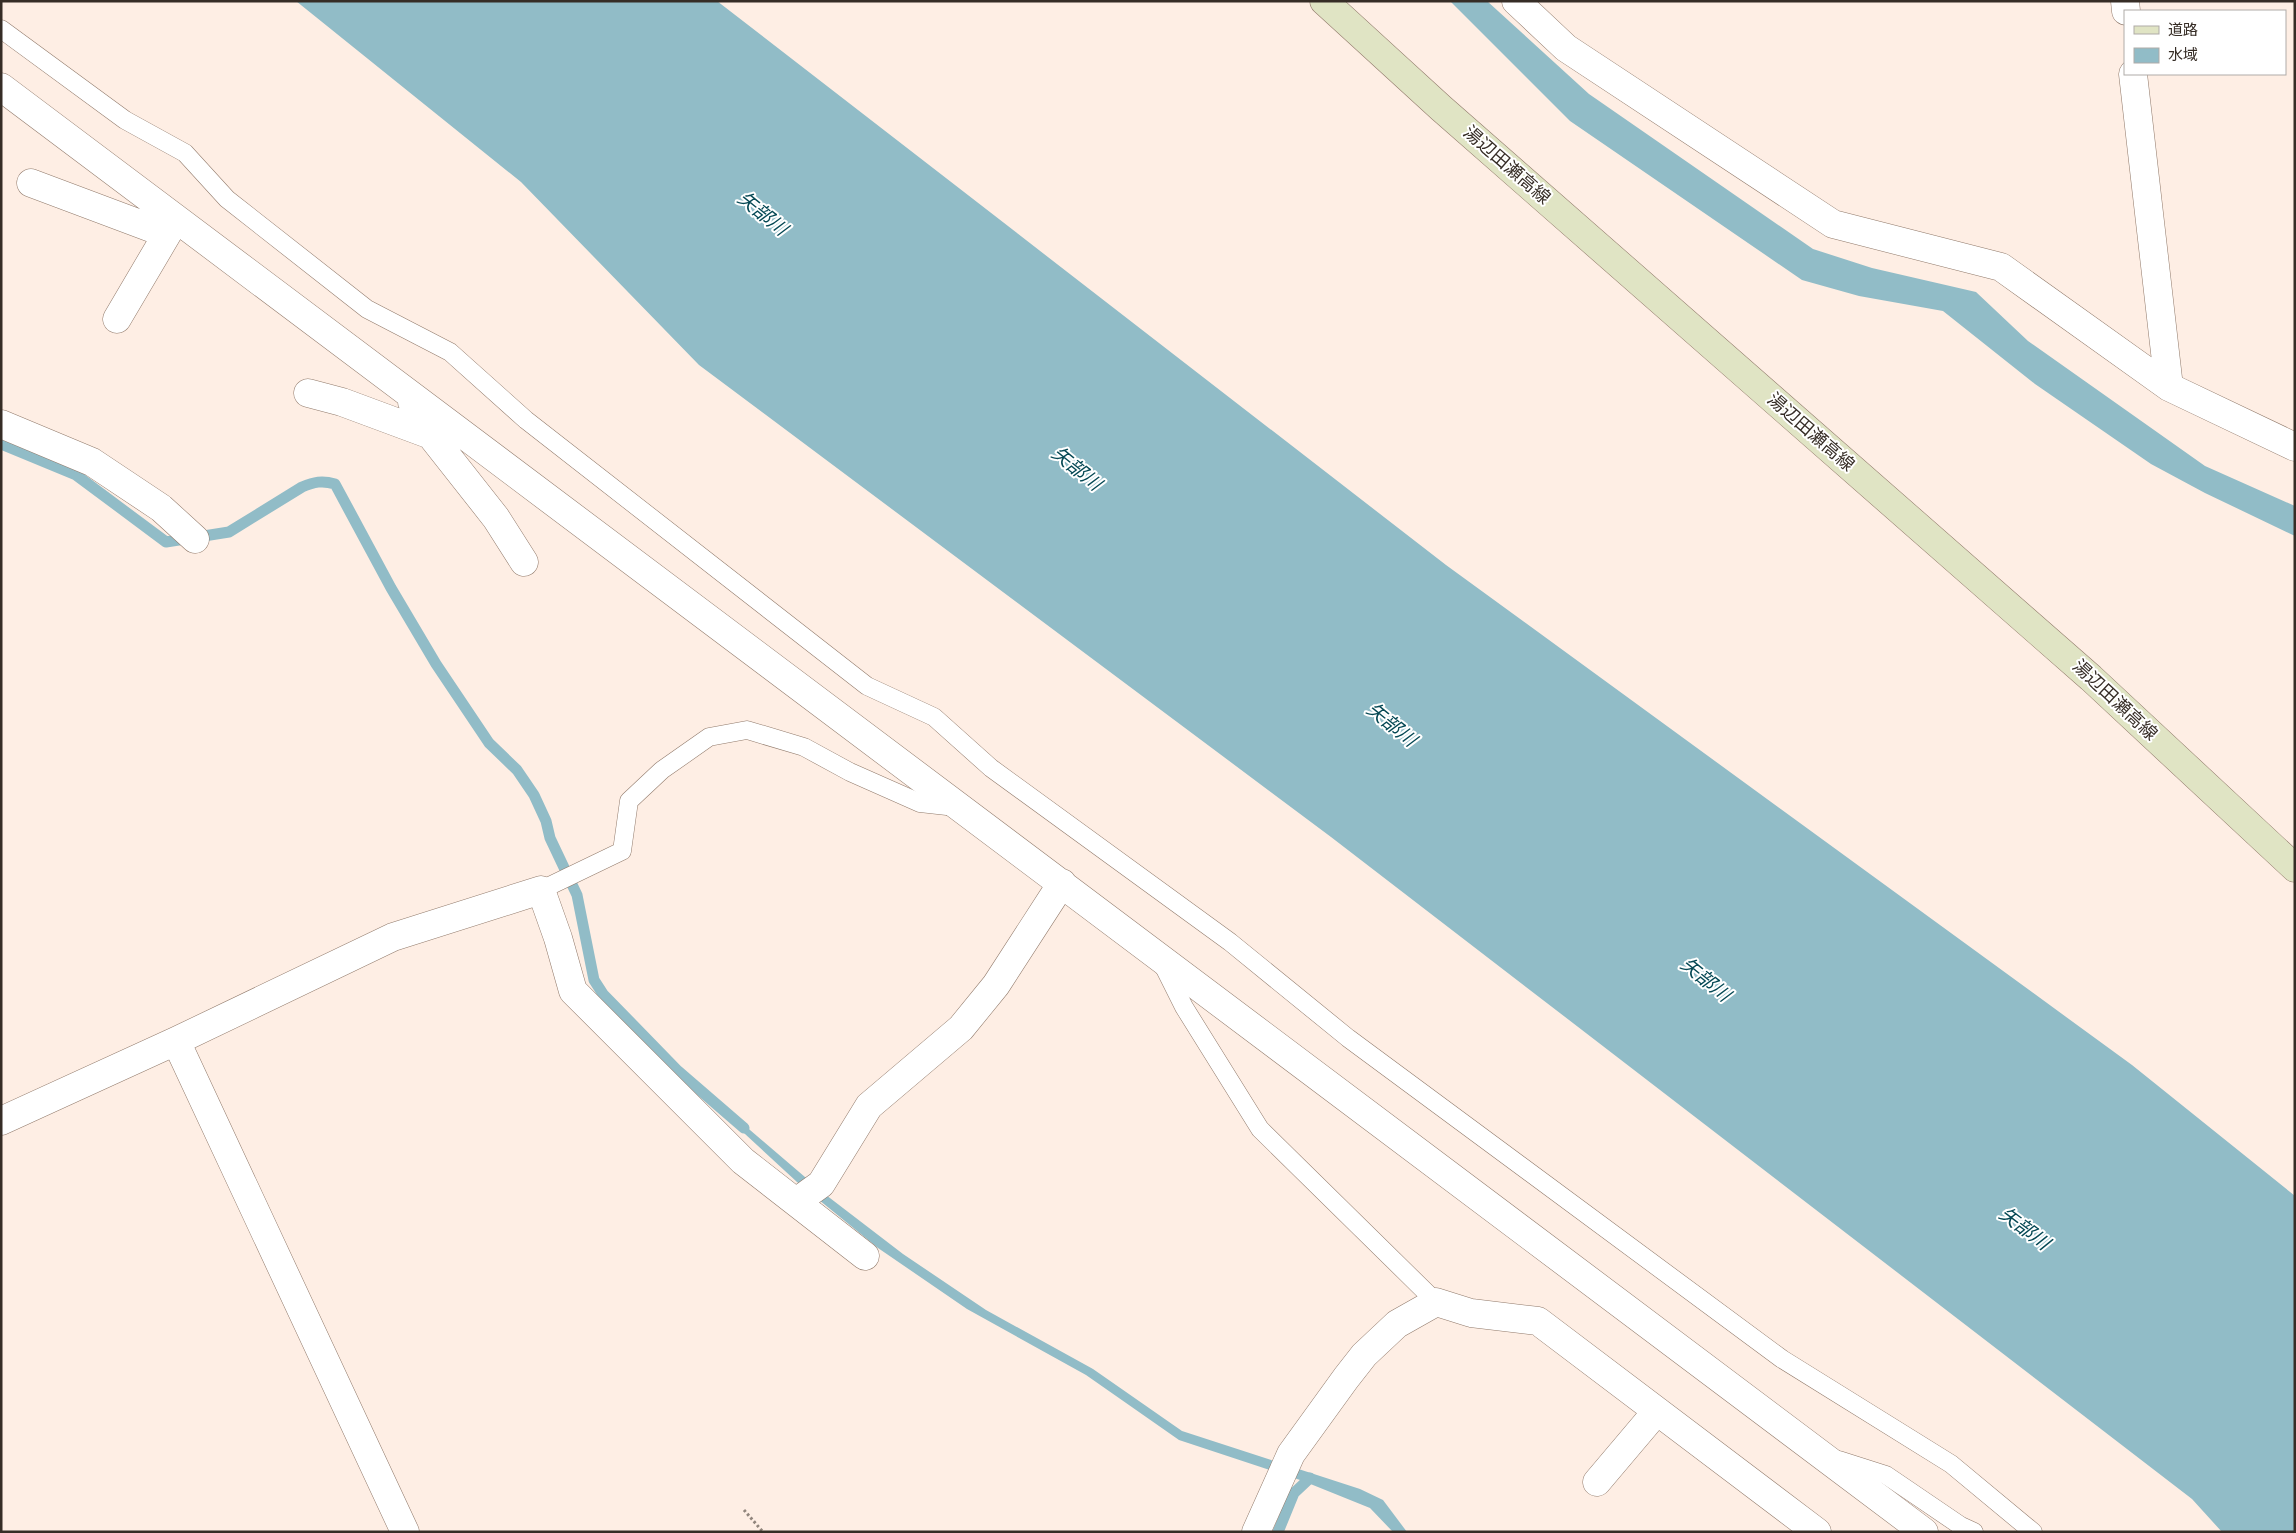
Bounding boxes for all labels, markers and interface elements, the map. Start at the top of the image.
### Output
legend [2124,10,2286,75]
text: 道路 [2168,19,2198,39]
text: 水域 [2168,44,2198,64]
street label: 湯辺田瀬高線 [1459,120,1556,209]
water label: 矢部川 [733,185,795,242]
street label: 湯辺田瀬高線 [1763,387,1860,476]
water label: 矢部川 [1047,440,1109,497]
street label: 湯辺田瀬高線 [2068,654,2163,745]
water label: 矢部川 [1362,696,1424,753]
water label: 矢部川 [1676,951,1738,1008]
water label: 矢部川 [1995,1200,2057,1256]

